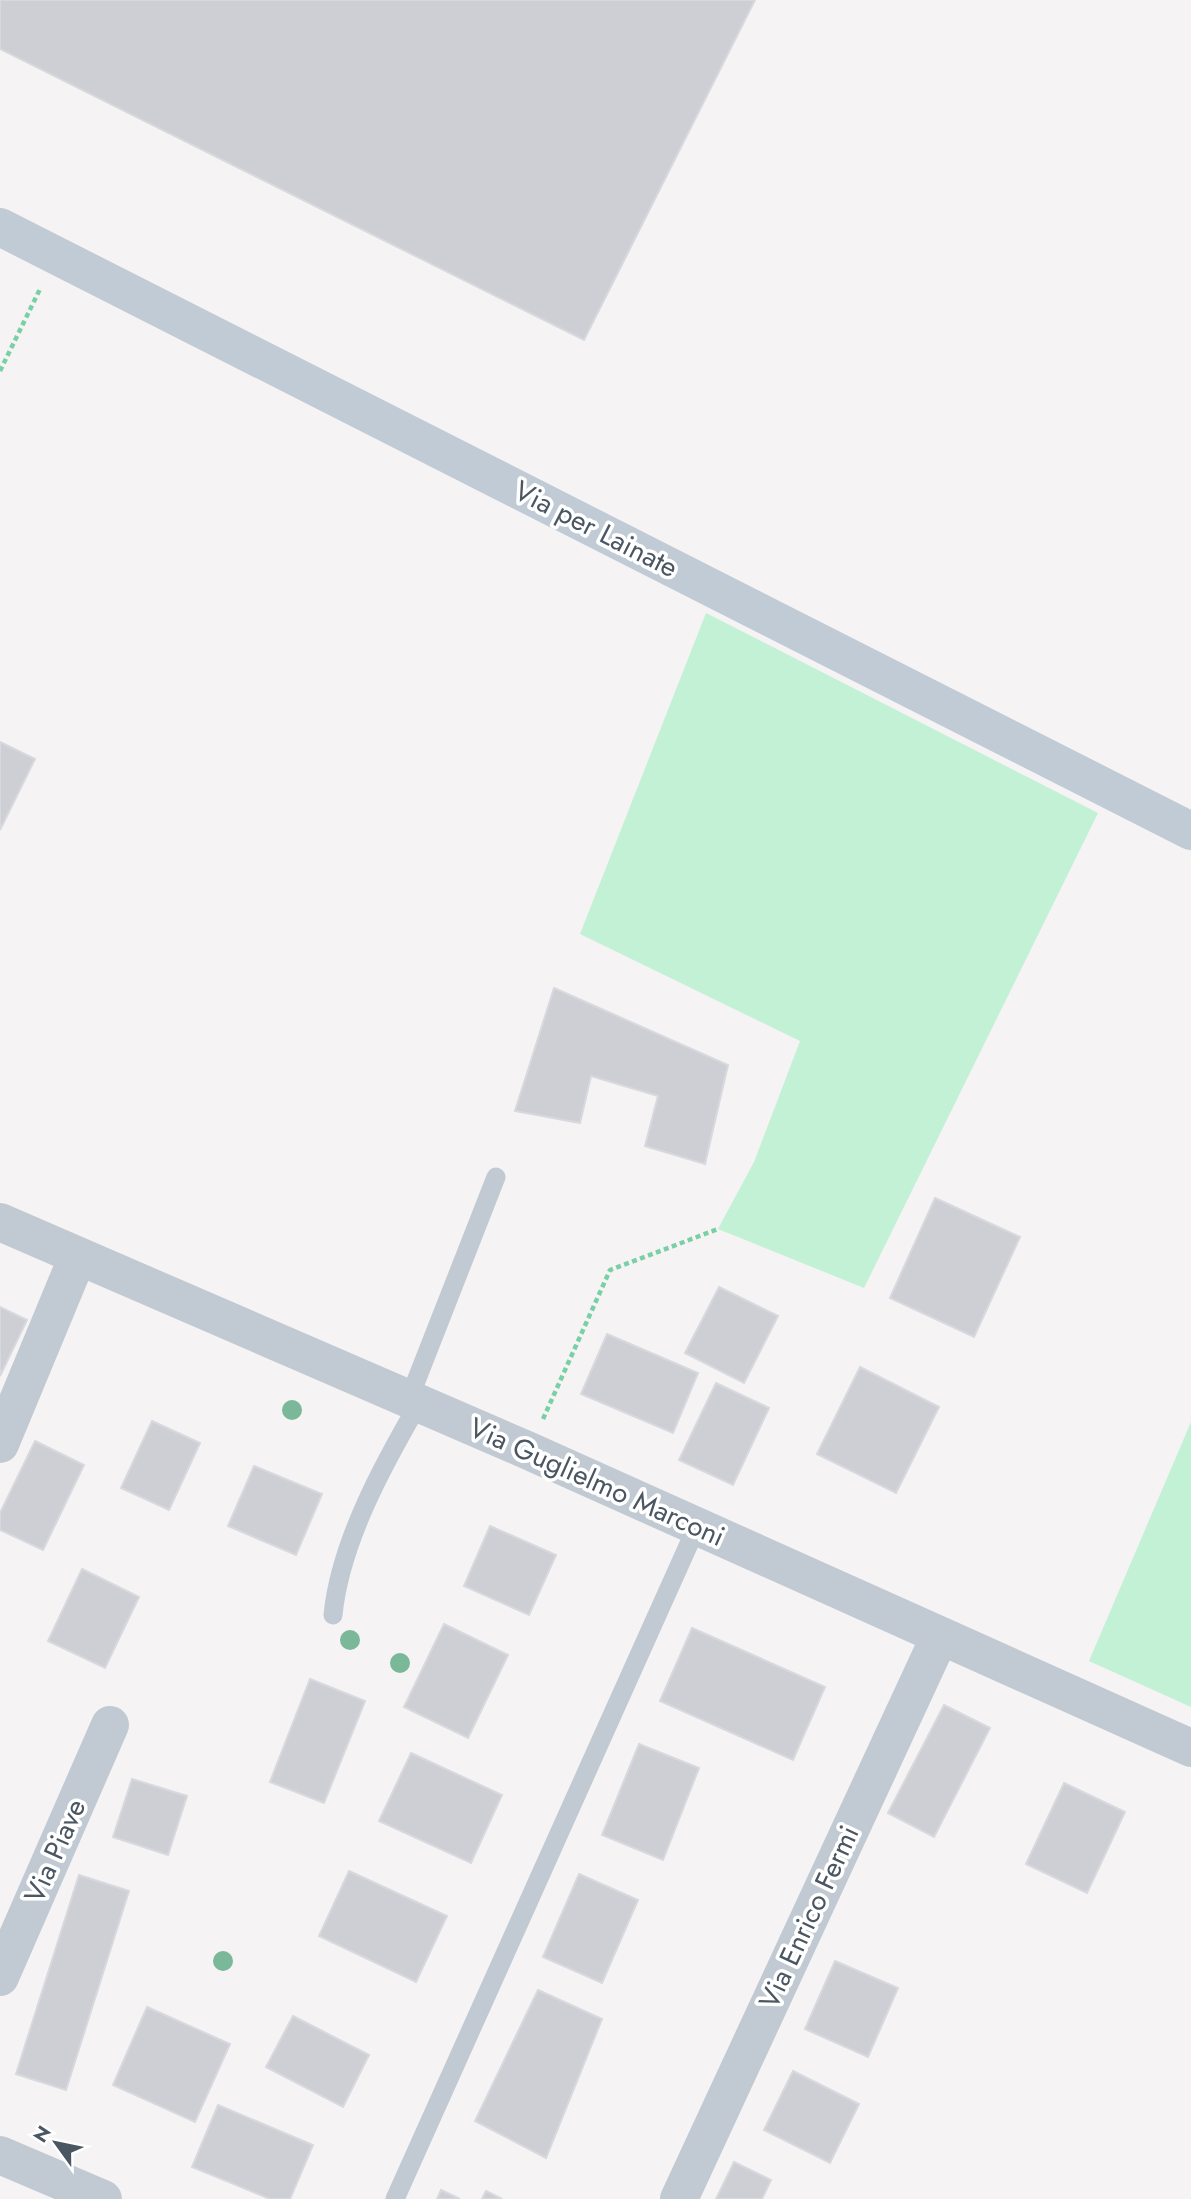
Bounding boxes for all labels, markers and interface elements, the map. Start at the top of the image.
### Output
street label: Via per Lainate [507,470,685,588]
street label: Via Guglielmo Marconi [463,1407,731,1557]
street label: Via Piave [14,1792,96,1910]
street label: Via Enrico Fermi [749,1819,869,2015]
north arrow [21,2108,91,2178]
text: N [27,2120,58,2148]

